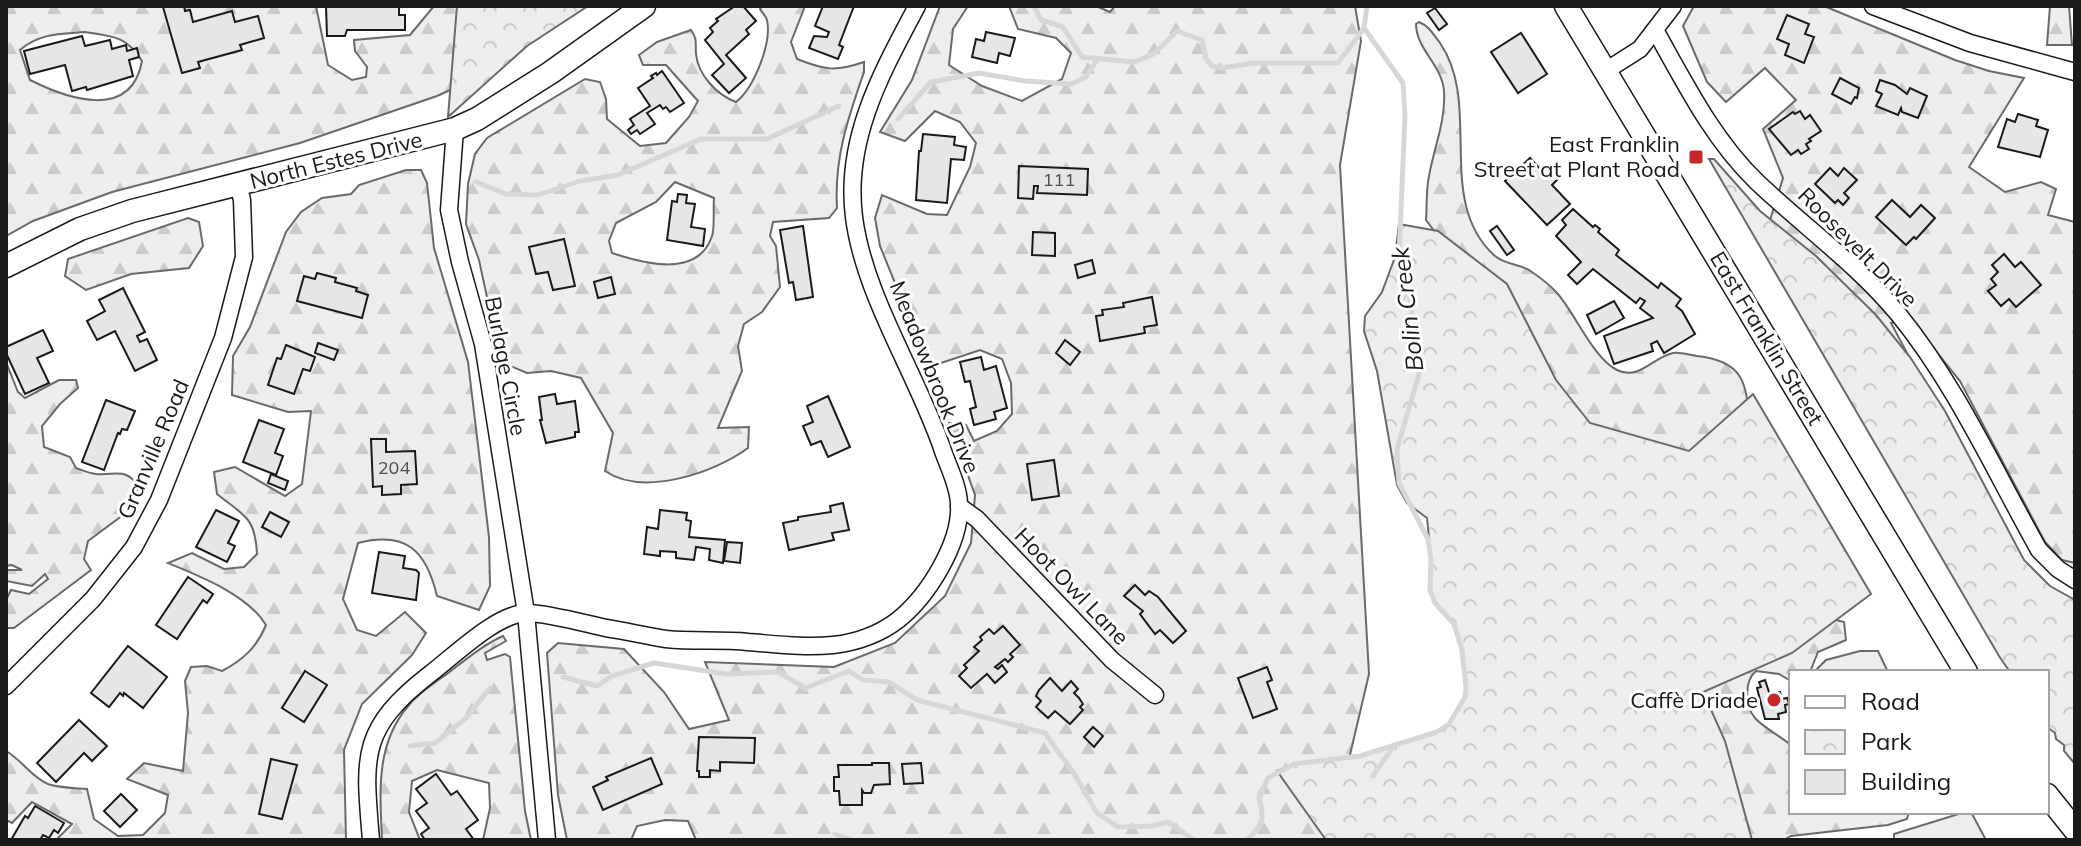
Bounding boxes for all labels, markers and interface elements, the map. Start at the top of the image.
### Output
street label: North Estes Drive [247,125,425,195]
place label: East Franklin Street at Plant Road [1474,130,1680,183]
marker: East Franklin Street at Plant Road [1687,148,1705,166]
house number: 111 [1043,168,1075,191]
street label: Roosevelt Drive [1792,181,1924,313]
water label: Bolin Creek [1384,245,1430,373]
street label: East Franklin Street [1704,246,1830,430]
street label: Meadowbrook Drive [884,277,986,477]
street label: Burlage Circle [479,294,533,438]
street label: Granville Road [111,375,195,523]
house number: 204 [378,456,410,479]
street label: Hoot Owl Lane [1009,521,1135,651]
legend [1789,670,2049,814]
place label: Caffè Driade [1630,686,1758,714]
text: Road [1861,686,1920,716]
marker: Caffè Driade [1765,691,1783,709]
text: Park [1861,726,1912,756]
text: Building [1861,766,1951,796]

